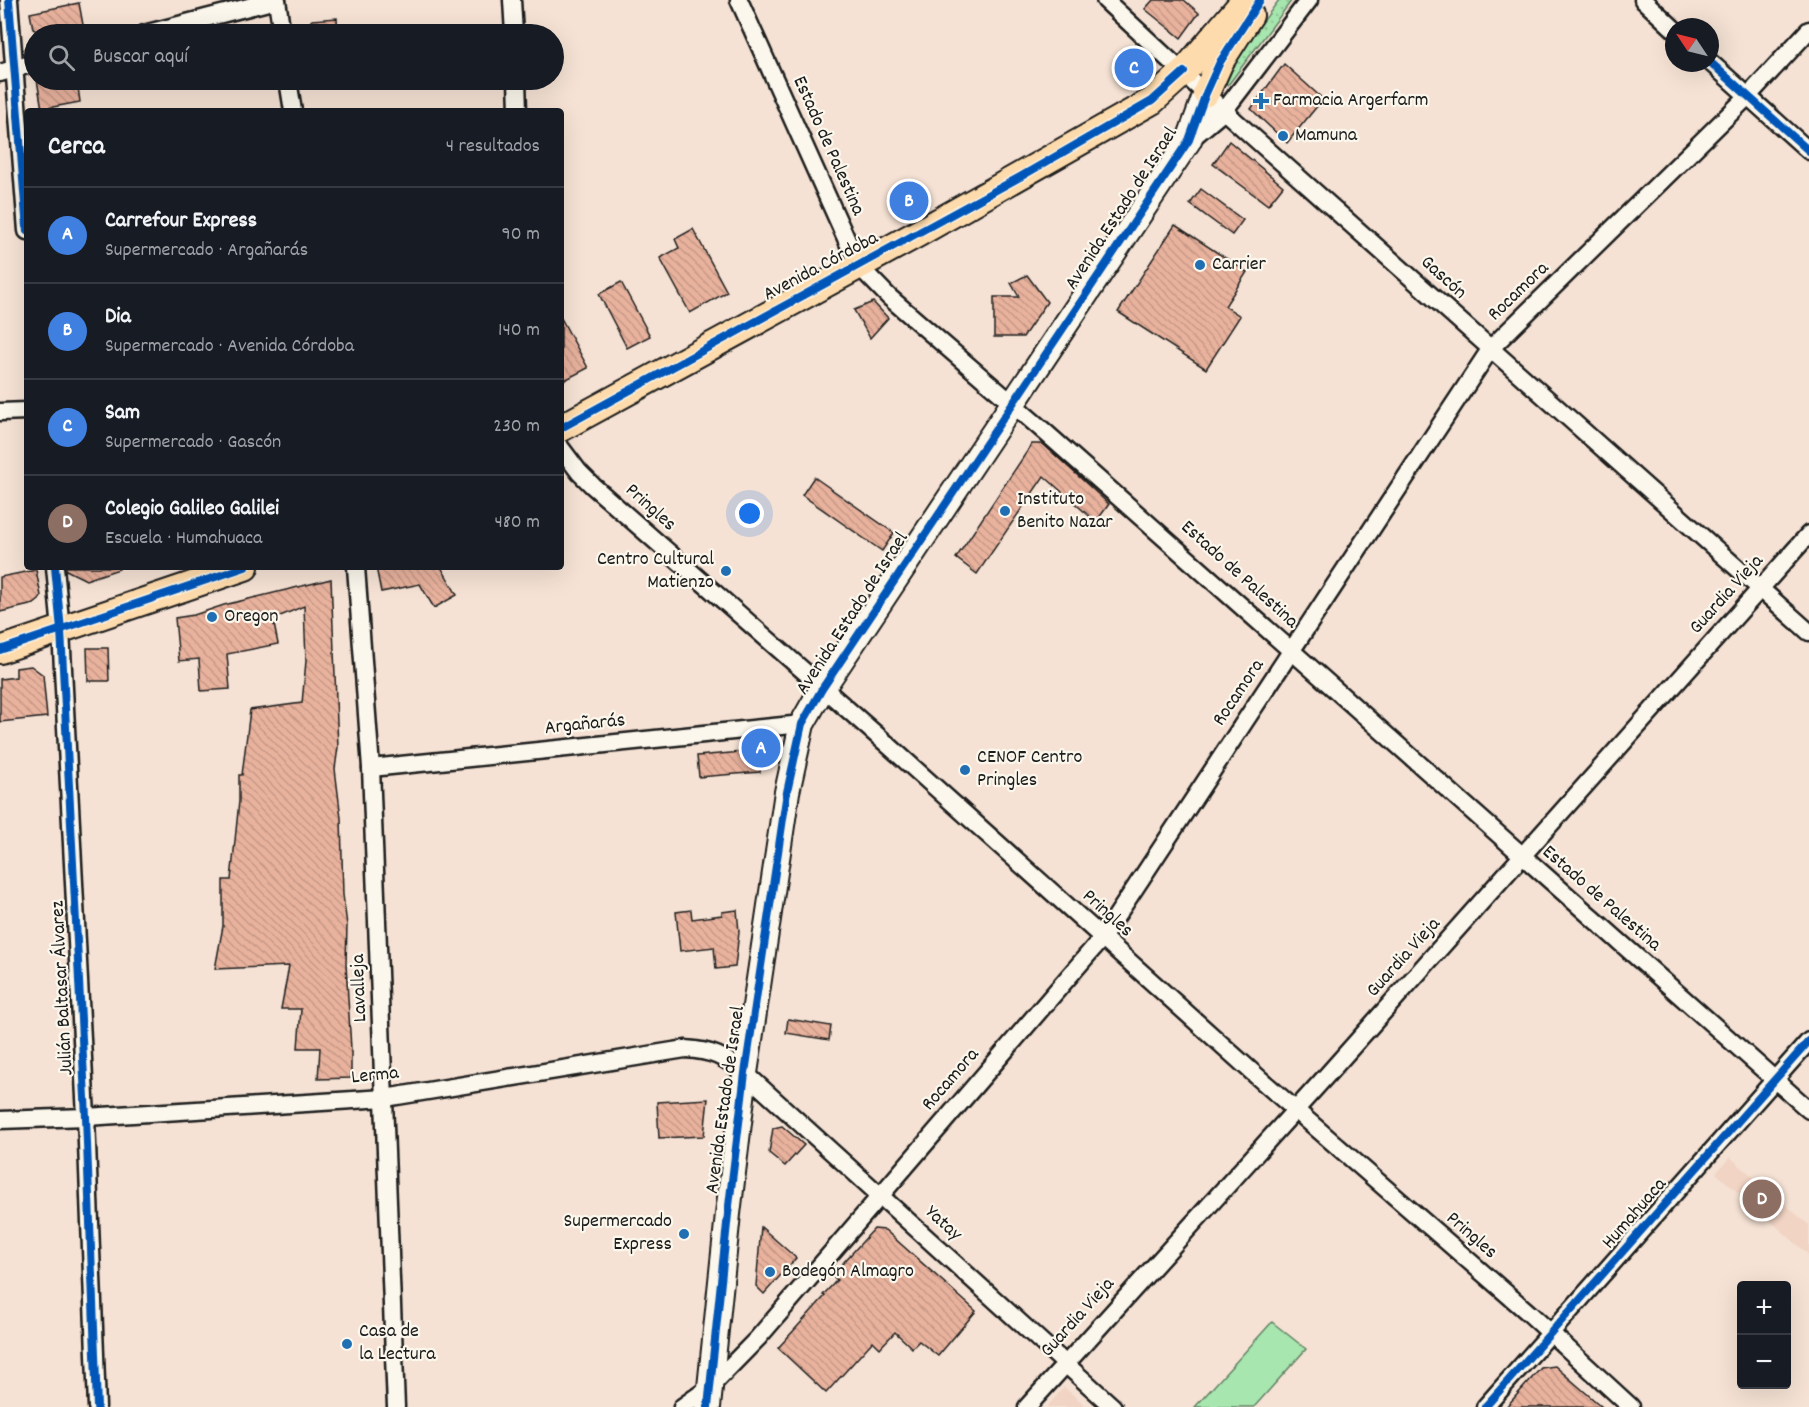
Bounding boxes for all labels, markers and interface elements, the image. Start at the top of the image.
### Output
north arrow [1665,18,1719,72]
search box [24,24,564,90]
icon: search [45,41,78,74]
text: Buscar aquí [93,42,188,73]
pin: C [1114,46,1154,90]
street label: Estado de Palestina [785,72,872,221]
place label: Farmacia Argerfarm [1273,87,1428,115]
marker: Farmacia Argerfarm [1254,94,1268,108]
street label: Avenida Estado de Israel [1059,122,1185,296]
place label: Mamuna [1295,122,1358,150]
text: Cerca [48,129,105,166]
marker: Mamuna [1276,129,1290,143]
text: 4 resultados [446,133,540,161]
pin: B [890,178,928,224]
text: Carrefour Express [105,206,257,237]
text: A [62,221,73,249]
text: 90 m [502,221,540,249]
street label: Avenida Córdoba [758,225,884,309]
text: Supermercado · Argañarás [105,237,308,265]
street label: Gascón [1414,249,1472,307]
place label: Carrier [1212,251,1267,279]
street label: Rocamora [1482,255,1556,328]
marker: Carrier [1193,258,1207,272]
text: Dia [105,302,131,333]
text: B [63,317,72,345]
text: 140 m [498,317,540,345]
text: Supermercado · Avenida Córdoba [105,333,354,361]
text: Sam [105,398,140,429]
text: C [63,413,72,441]
text: 230 m [493,413,540,441]
text: Supermercado · Gascón [105,429,281,457]
street label: Pringles [618,477,682,539]
place label: Instituto Benito Nazar [1017,486,1113,537]
text: Colegio Galileo Galilei [105,494,279,525]
your location [735,499,764,528]
marker: Instituto Benito Nazar [998,504,1012,518]
text: D [62,509,73,537]
text: 480 m [494,509,540,537]
street label: Estado de Palestina [1174,514,1305,636]
text: Escuela · Humahuaca [105,525,262,553]
street label: Avenida Estado de Israel [790,527,916,701]
place label: Centro Cultural Matienzo [597,546,714,597]
street label: Guardia Vieja [1683,548,1771,641]
marker: Centro Cultural Matienzo [719,564,733,578]
place label: Oregon [224,603,279,631]
marker: Oregon [205,610,219,624]
street label: Rocamora [1206,653,1272,732]
street label: Argañarás [543,707,627,743]
pin: A [742,726,780,771]
place label: CENOF Centro Pringles [977,744,1083,795]
marker: CENOF Centro Pringles [958,763,972,777]
street label: Estado de Palestina [1535,839,1667,959]
street label: Pringles [1075,883,1139,945]
street label: Julián Baltasar Álvarez [44,900,82,1076]
street label: Guardia Vieja [1360,911,1448,1004]
street label: Lavalleja [345,953,375,1023]
street label: Avenida Estado de Israel [699,1004,753,1196]
street label: Rocamora [916,1042,987,1118]
street label: Lerma [350,1060,401,1092]
street label: Humahuaca [1596,1172,1674,1256]
pin: D [1742,1176,1782,1222]
street label: Yatay [918,1200,968,1249]
street label: Pringles [1439,1206,1503,1266]
place label: Supermercado Express [563,1208,672,1259]
marker: Supermercado Express [677,1227,691,1241]
place label: Bodegón Almagro [782,1258,914,1286]
marker: Bodegón Almagro [763,1265,777,1279]
street label: Guardia Vieja [1034,1271,1122,1364]
map controls [1737,1281,1791,1389]
button: + [1737,1281,1791,1335]
place label: Casa de la Lectura [359,1318,436,1369]
button: − [1737,1335,1791,1389]
marker: Casa de la Lectura [340,1337,354,1351]

